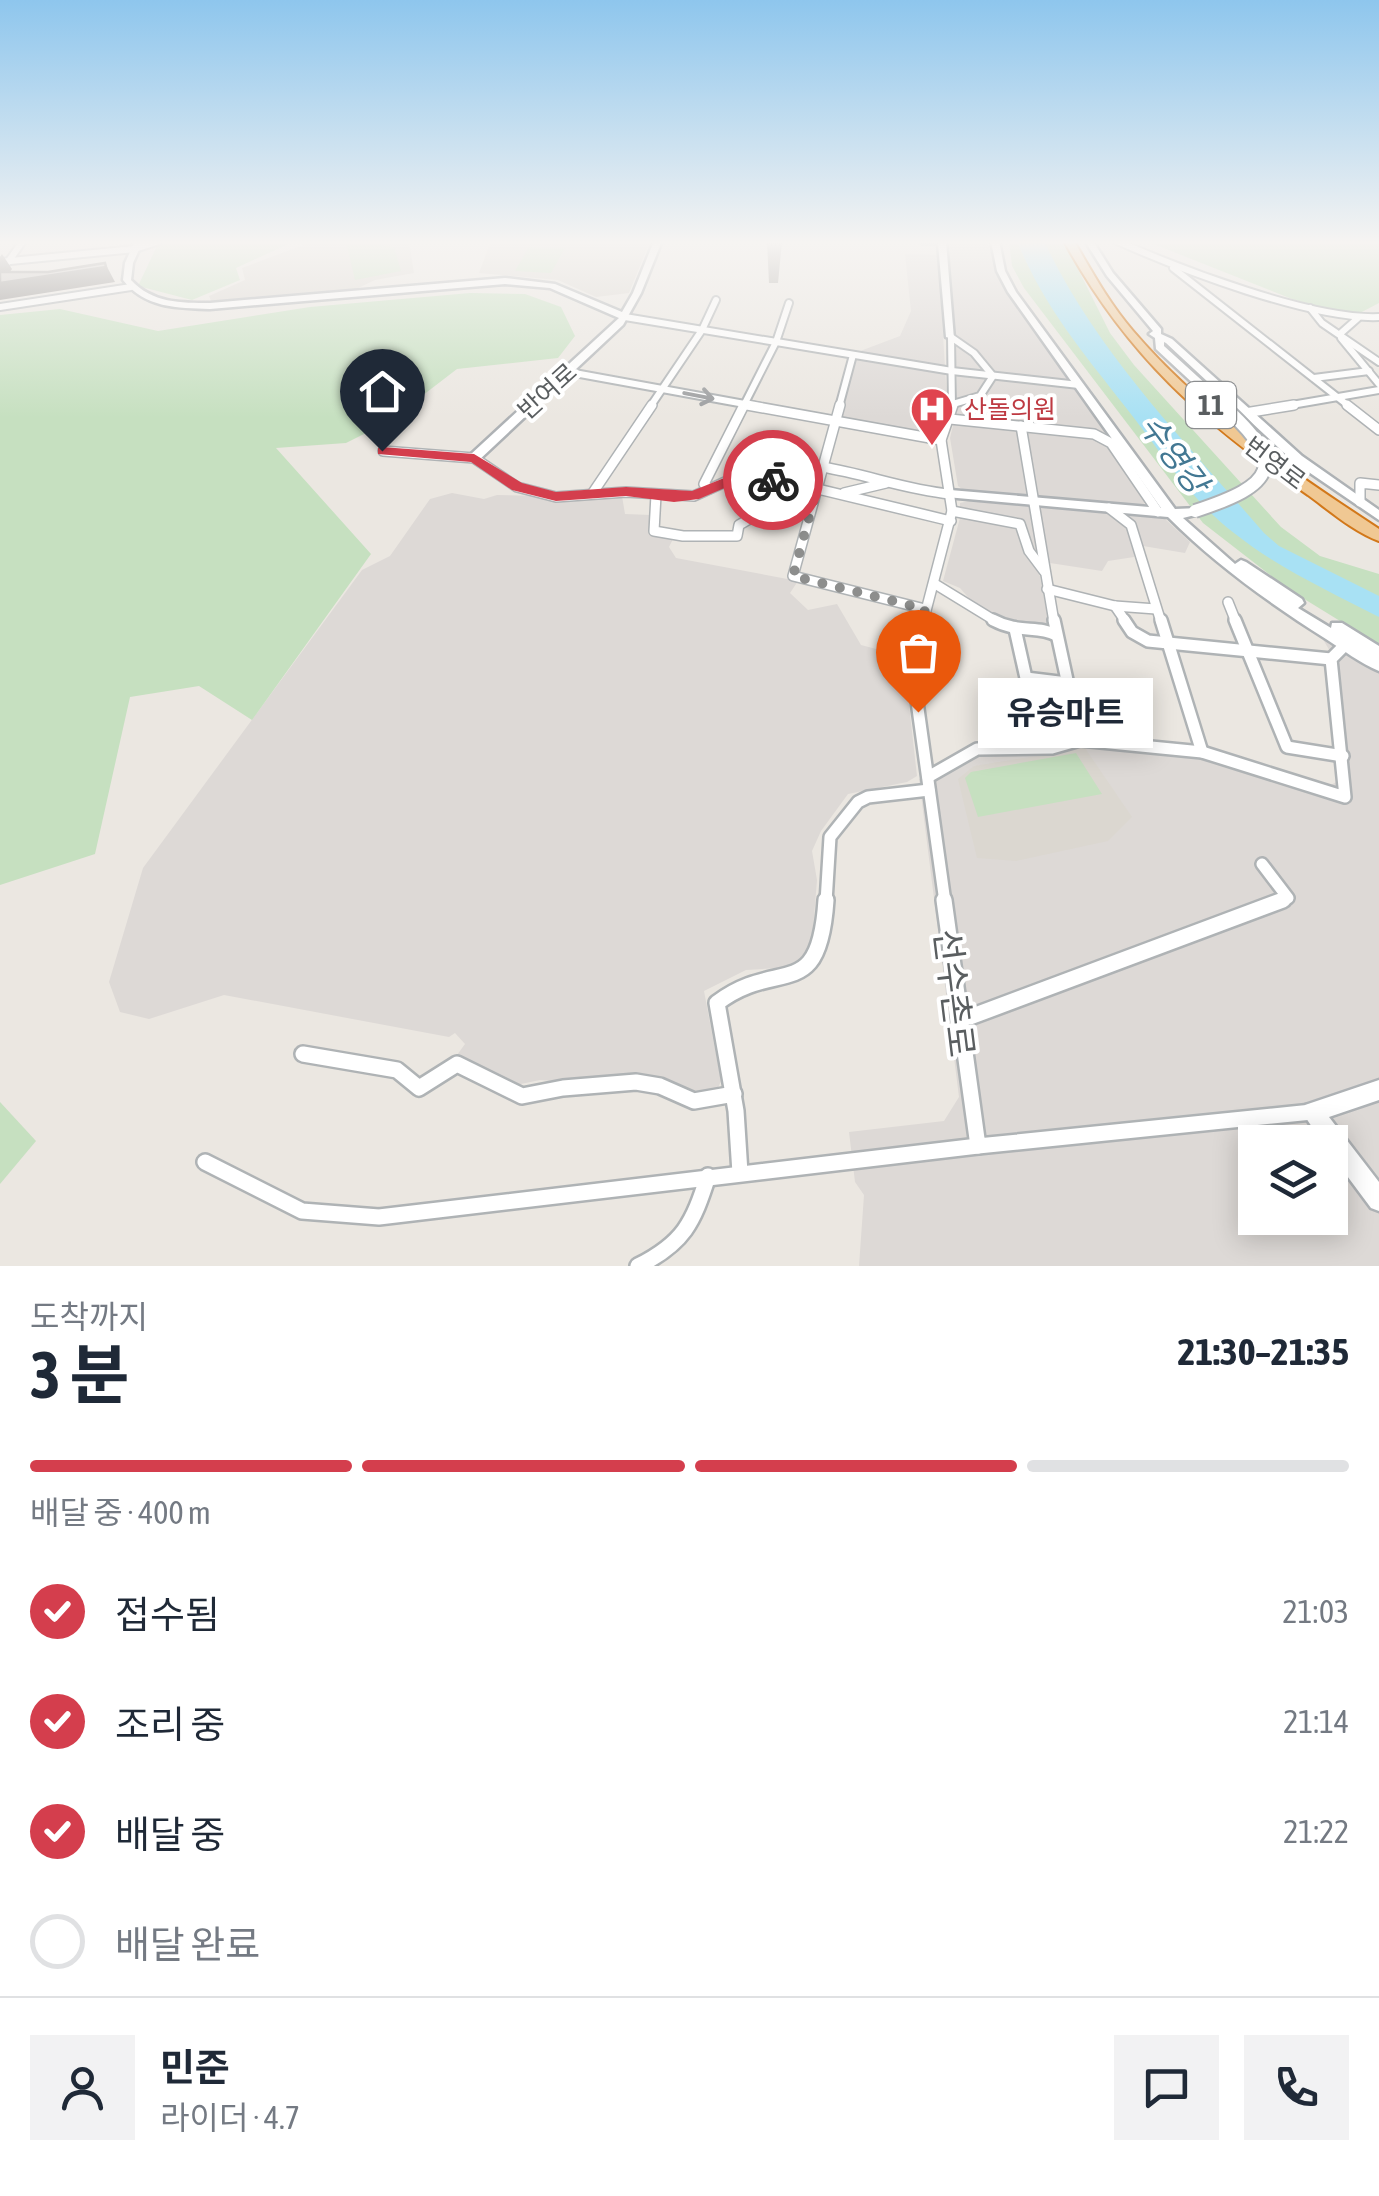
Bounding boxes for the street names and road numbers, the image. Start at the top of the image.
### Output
street label: 반여로 [512,358,582,424]
road number: 11 [1186,382,1236,428]
street label: 번영로 [1239,431,1311,495]
street label: 선수촌로 [927,927,983,1059]

